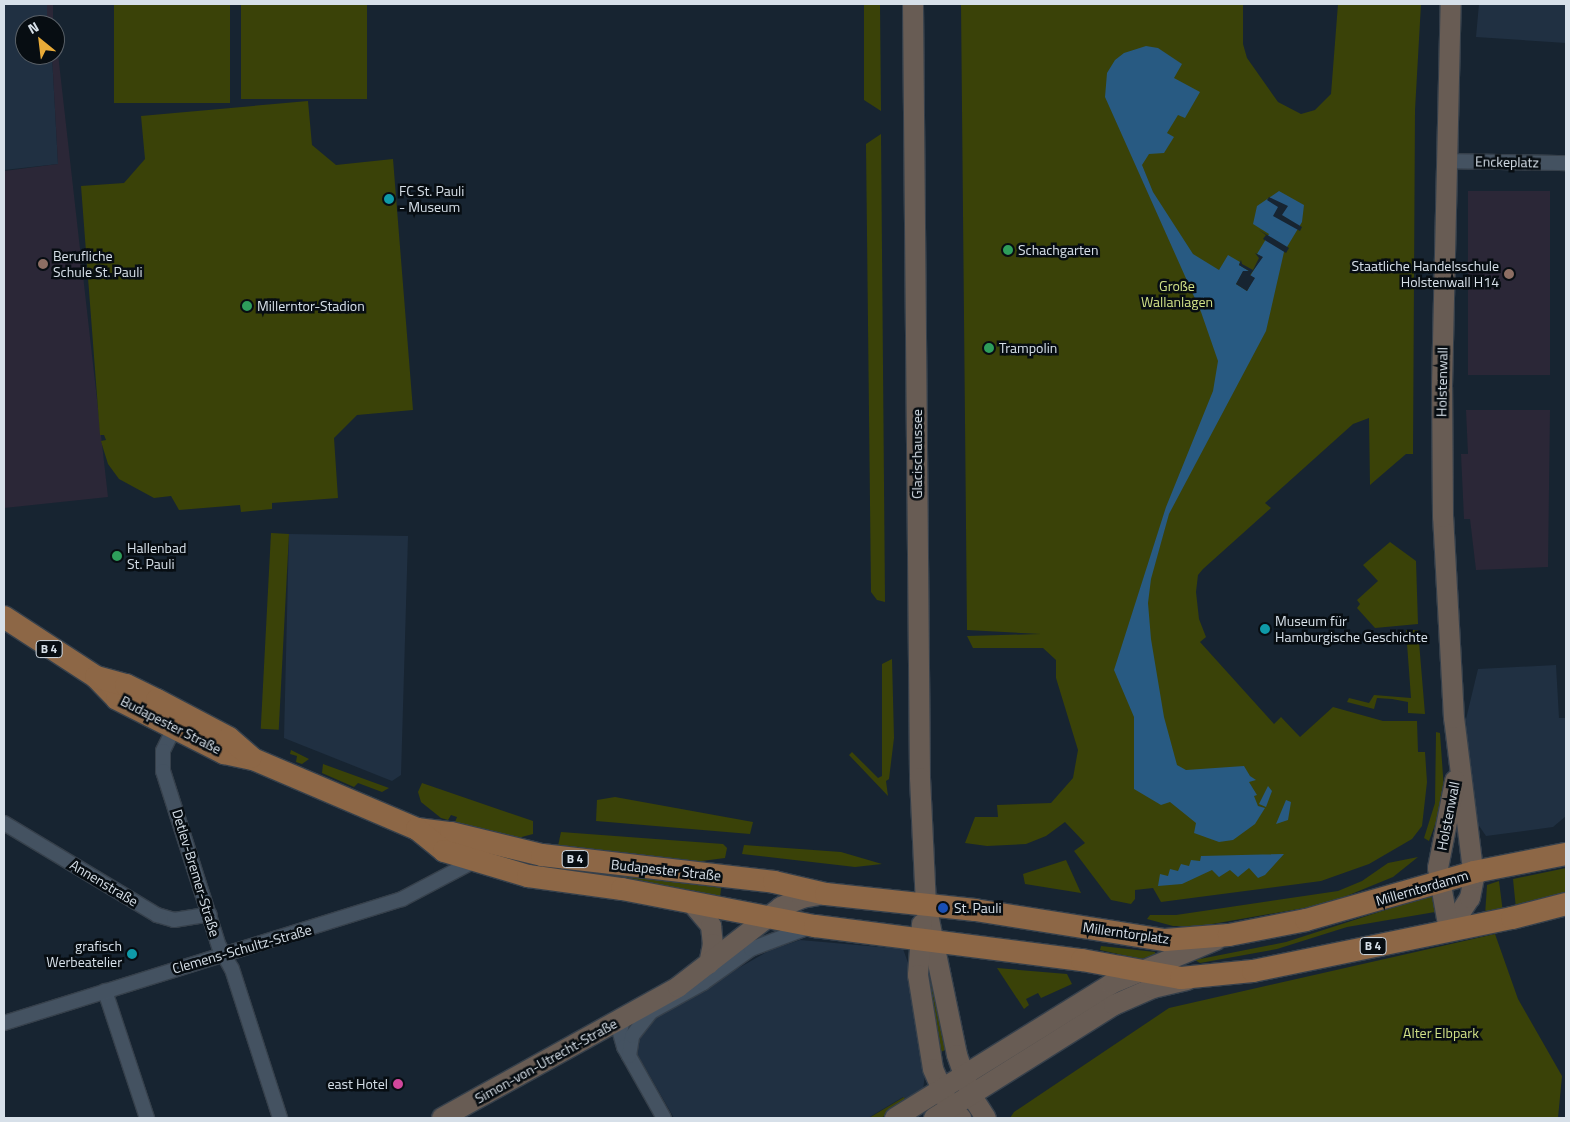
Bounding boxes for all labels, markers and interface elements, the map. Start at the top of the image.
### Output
north arrow [15,15,65,65]
text: N [24,16,42,39]
street label: Enckeplatz [1475,153,1539,171]
place label: FC St. Pauli - Museum [399,183,464,216]
marker: FC St. Pauli - Museum [383,193,395,205]
place label: Schachgarten [1018,242,1098,258]
marker: Schachgarten [1002,244,1014,256]
place label: Berufliche Schule St. Pauli [53,248,142,280]
marker: Berufliche Schule St. Pauli [37,258,49,270]
place label: Staatliche Handelsschule Holstenwall H14 [1352,258,1499,290]
marker: Staatliche Handelsschule Holstenwall H14 [1503,268,1515,280]
park label: Große Wallanlagen [1141,278,1213,310]
place label: Millerntor-Stadion [257,298,365,314]
marker: Millerntor-Stadion [241,300,253,312]
place label: Trampolin [999,340,1057,356]
marker: Trampolin [983,342,995,354]
street label: Holstenwall [1433,347,1451,417]
street label: Glacischaussee [909,409,925,499]
place label: Hallenbad St. Pauli [127,540,186,572]
marker: Hallenbad St. Pauli [111,550,123,562]
place label: Museum für Hamburgische Geschichte [1275,613,1428,646]
marker: Museum für Hamburgische Geschichte [1259,623,1271,635]
road number: B 4 [35,640,63,659]
street label: Budapester Straße [118,692,224,758]
street label: Holstenwall [1433,780,1463,852]
street label: Detlev-Bremer-Straße [169,807,223,939]
road number: B 4 [561,850,589,869]
street label: Annenstraße [67,856,141,910]
street label: Budapester Straße [610,856,722,884]
street label: Millerntordamm [1374,867,1470,909]
place label: St. Pauli [954,900,1001,916]
marker: St. Pauli [936,901,950,915]
street label: Millerntorplatz [1082,919,1170,947]
street label: Clemens-Schultz-Straße [170,921,314,977]
road number: B 4 [1359,936,1387,956]
place label: grafisch Werbeatelier [46,938,122,970]
marker: grafisch Werbeatelier [126,948,138,960]
street label: Simon-von-Utrecht-Straße [472,1015,620,1107]
park label: Alter Elbpark [1403,1025,1479,1041]
place label: east Hotel [327,1076,388,1092]
marker: east Hotel [392,1078,404,1090]

